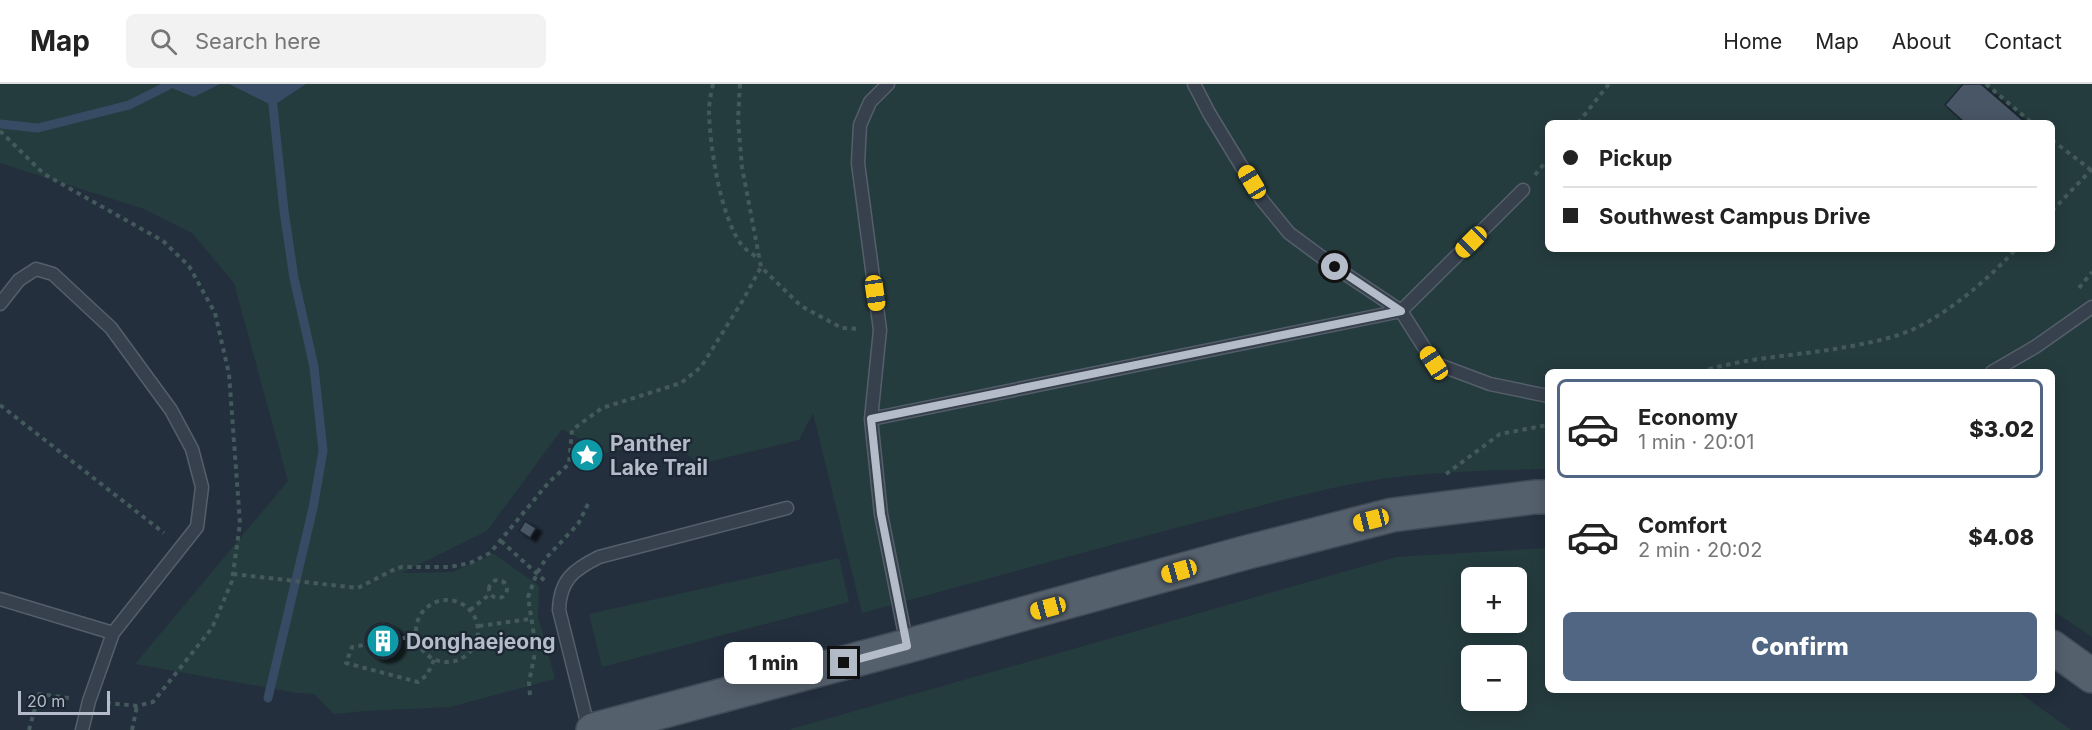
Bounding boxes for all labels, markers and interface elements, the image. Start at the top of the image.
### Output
search box [126,14,546,68]
text: Map [30,24,90,58]
icon: search [147,25,180,58]
text: Search here [195,28,321,54]
text: Home [1723,29,1782,54]
text: Map [1815,29,1859,54]
text: About [1892,29,1951,54]
text: Contact [1984,29,2062,54]
text: Pickup [1599,145,1673,171]
car [1235,162,1269,202]
text: Southwest Campus Drive [1599,203,1871,229]
car [1452,223,1490,261]
route start [1321,253,1348,280]
car [864,274,886,312]
car [1417,343,1451,383]
icon: car [1566,402,1620,456]
text: Economy [1638,404,1738,430]
text: $3.02 [1969,416,2034,442]
text: 1 min · 20:01 [1638,430,1754,454]
place label: Panther Lake Trail [610,431,708,480]
place icon: Panther Lake Trail [569,437,605,473]
car [1351,507,1391,533]
icon: car [1566,510,1620,564]
text: Comfort [1638,512,1727,538]
text: $4.08 [1968,524,2034,550]
text: 2 min · 20:02 [1638,538,1762,562]
car [1159,557,1199,585]
map controls [1461,567,1527,711]
button: + [1461,567,1527,633]
car [1028,595,1068,621]
button: Confirm [1563,612,2037,681]
building icon: Donghaejeong [365,623,401,659]
place label: Donghaejeong [406,629,556,654]
callout: 1 min [724,642,823,684]
button: − [1461,645,1527,711]
route end [830,649,857,676]
text: 1 min [748,651,799,675]
scale bar [18,688,110,716]
text: 20 m [27,691,65,711]

